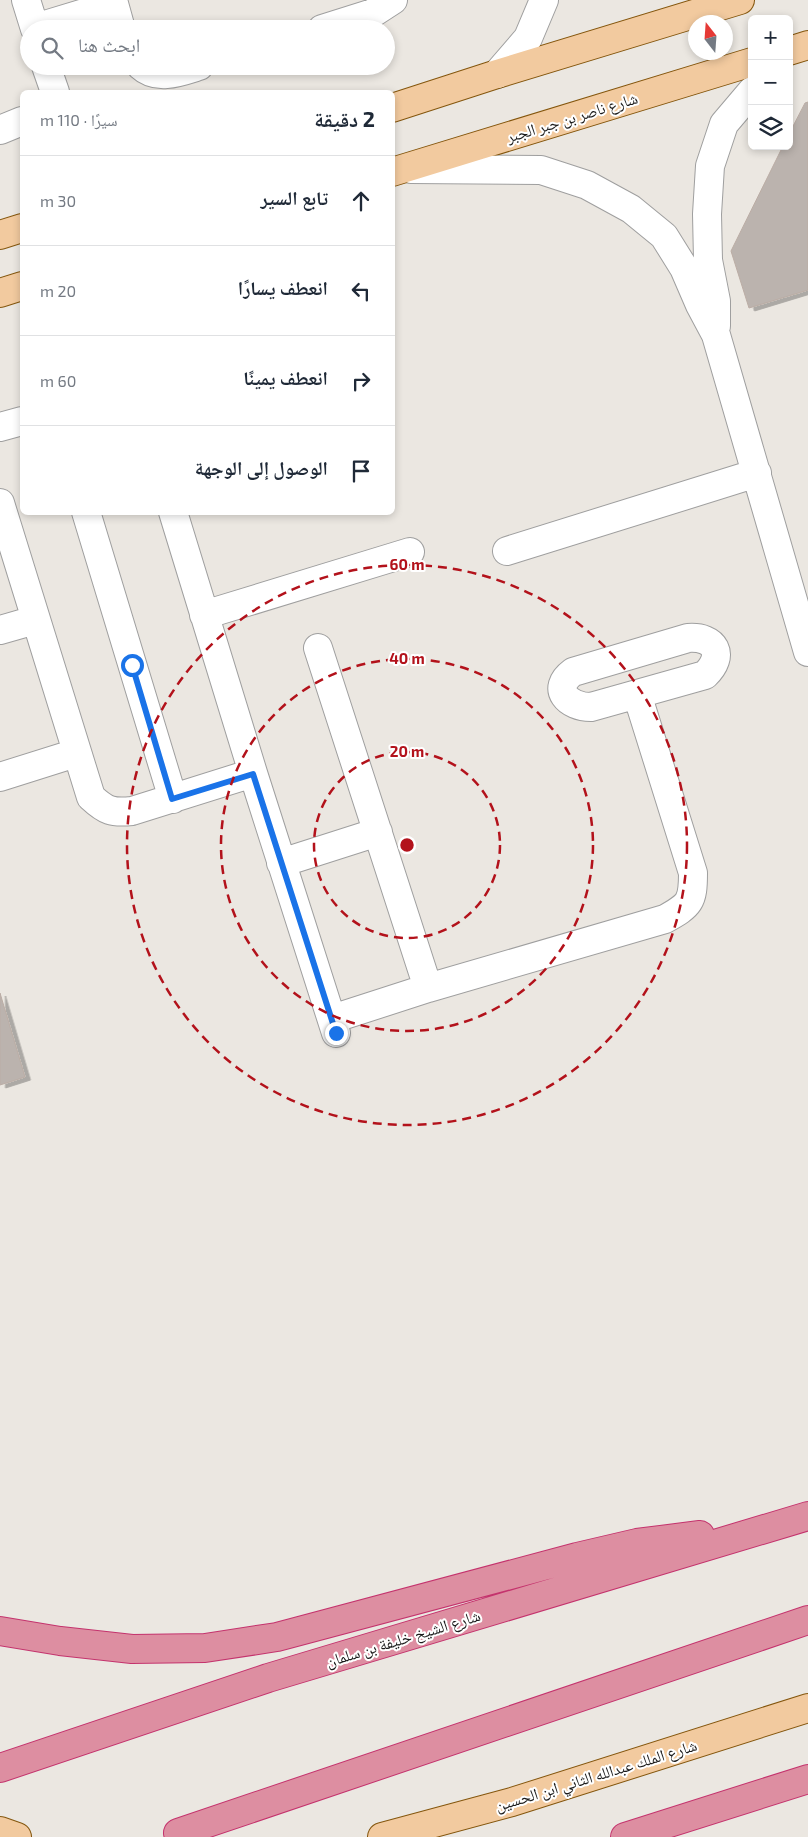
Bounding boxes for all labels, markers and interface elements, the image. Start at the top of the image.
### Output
north arrow [688,15,733,60]
map controls [748,15,793,150]
button: + [748,15,793,60]
search box [20,20,395,75]
text: ابحث هنا [78,33,140,56]
icon: search [38,34,66,62]
button: − [748,60,793,105]
street label: شارع ناصر بن جبر الجبر [503,88,640,148]
button: layers [748,105,793,150]
text: 2 دقيقة [314,106,375,131]
text: سيرًا · 110 m [40,110,117,129]
text: تابع السير [261,186,328,209]
icon: ahead [347,187,375,215]
text: 30 m [40,191,76,210]
text: انعطف يسارًا [238,276,328,299]
icon: left [347,277,375,305]
text: 20 m [40,281,76,300]
text: انعطف يمينًا [243,366,328,389]
icon: right [347,367,375,395]
text: 60 m [40,371,76,390]
text: الوصول إلى الوجهة [195,456,328,479]
icon: arrive [347,457,375,485]
text: 60 m [390,555,424,573]
text: 40 m [389,649,425,667]
route start [121,654,144,677]
text: 20 m [390,742,424,760]
centre of rings [398,836,416,854]
route end [325,1022,348,1045]
street label: شارع الشيخ خليفة بن سلمان [323,1605,483,1672]
street label: شارع الملك عبدالله الثاني ابن الحسين [493,1735,700,1818]

